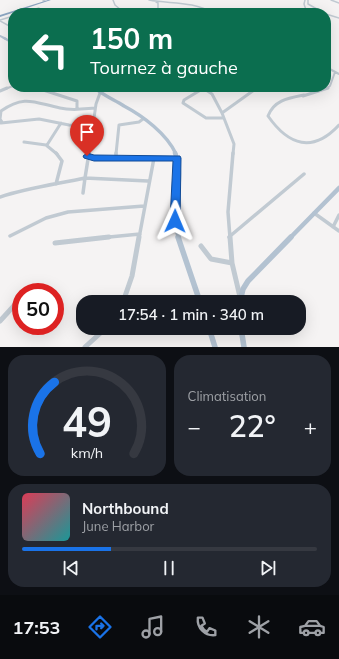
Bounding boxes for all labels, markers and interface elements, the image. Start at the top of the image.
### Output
text: 150 m [90,21,173,56]
icon: left [24,24,76,76]
text: Tournez à gauche [90,56,238,79]
pin [70,115,104,156]
icon: arrive [76,121,98,143]
position arrow [154,200,196,242]
speed limit sign: 50 [12,283,64,335]
text: 17:54 · 1 min · 340 m [118,305,264,324]
text: Climatisation [188,388,266,404]
text: 49 [62,394,112,446]
text: 22° [229,407,276,445]
text: − [188,413,201,441]
text: + [304,413,317,441]
text: km/h [71,443,103,461]
text: Northbound [82,499,169,518]
text: June Harbor [82,518,154,534]
icon: previous [60,557,82,579]
icon: pause [158,557,180,579]
icon: next [257,557,279,579]
icon: directions [86,613,114,641]
icon: music [139,613,167,641]
icon: phone [192,613,220,641]
icon: climate [245,613,273,641]
icon: car [298,613,326,641]
text: 17:53 [13,616,60,639]

